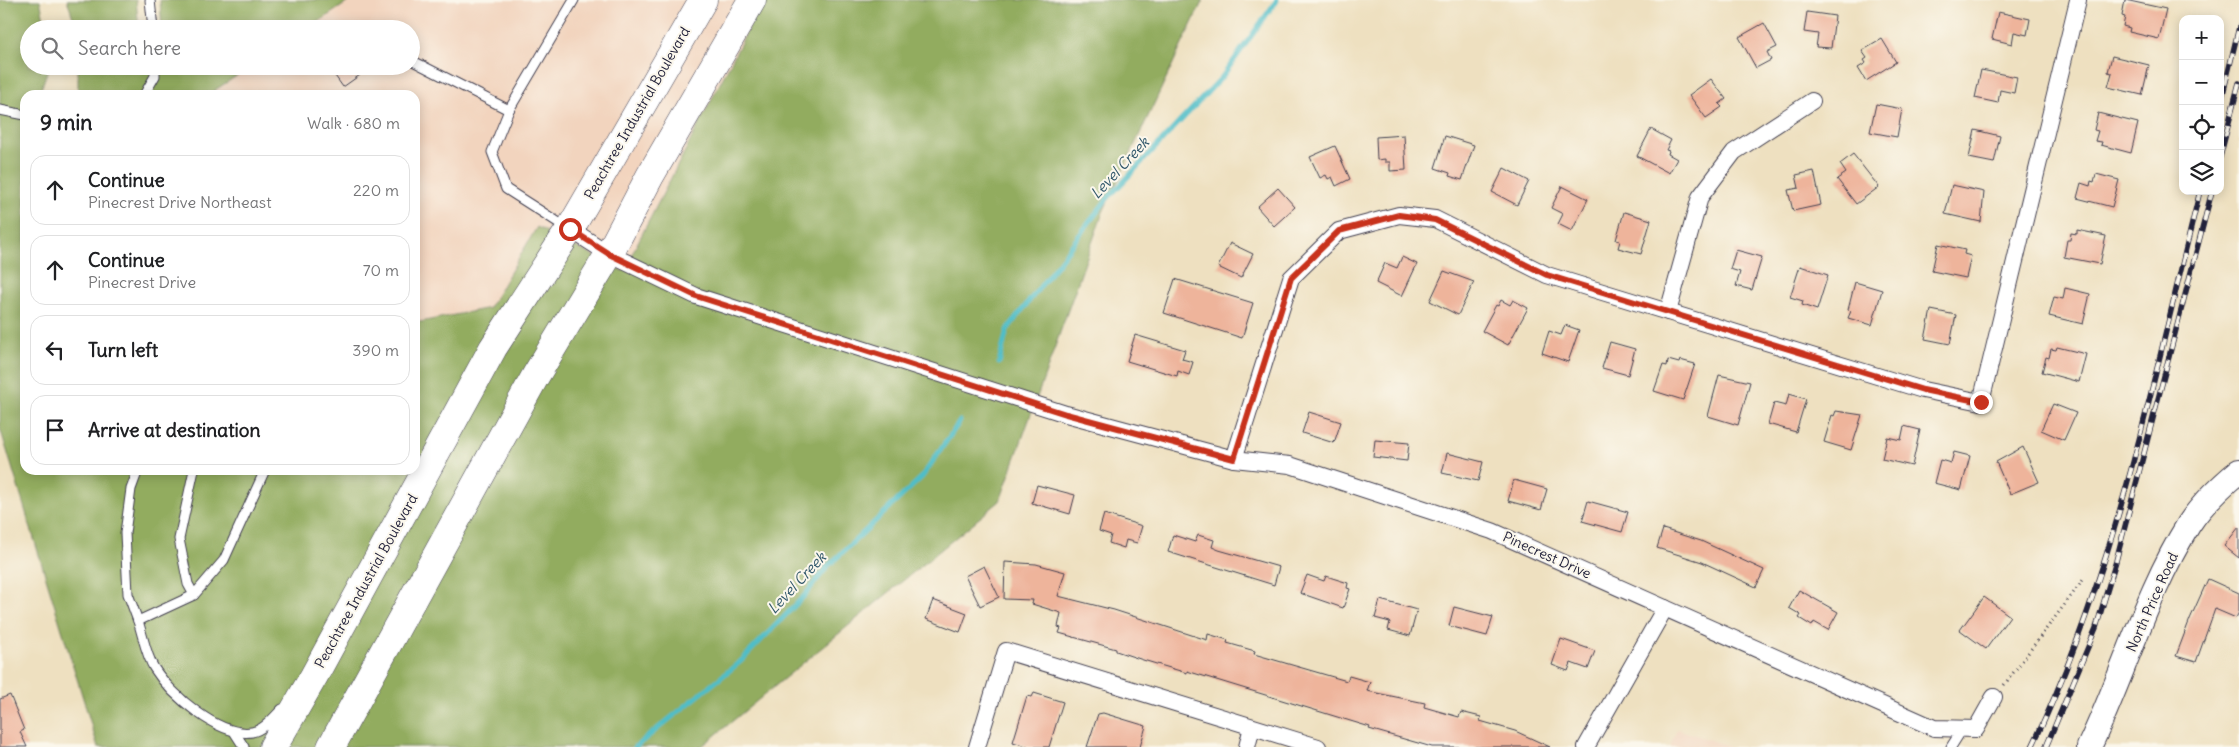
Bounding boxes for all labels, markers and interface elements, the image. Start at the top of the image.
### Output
map controls [2179,15,2224,195]
button: + [2179,15,2224,60]
search box [20,20,420,75]
street label: Peachtree Industrial Boulevard [580,24,694,202]
icon: search [38,34,66,62]
text: Search here [78,36,181,60]
button: − [2179,60,2224,105]
button: locate [2179,105,2224,150]
text: 9 min [40,109,92,136]
text: Walk · 680 m [307,113,400,133]
water label: Level Creek [1086,132,1154,202]
button: layers [2179,150,2224,195]
text: Continue [88,168,165,192]
icon: ahead [41,176,69,204]
text: 220 m [353,180,399,200]
text: Pinecrest Drive Northeast [88,192,272,212]
route start [559,218,582,241]
text: Continue [88,248,165,272]
icon: ahead [41,256,69,284]
text: 70 m [363,260,399,280]
text: Pinecrest Drive [88,272,196,292]
icon: left [41,336,69,364]
text: Turn left [88,338,158,362]
text: 390 m [352,340,399,360]
route end [1970,391,1993,414]
icon: arrive [41,416,69,444]
text: Arrive at destination [88,418,261,442]
street label: Peachtree Industrial Boulevard [311,491,421,671]
street label: Pinecrest Drive [1500,528,1594,582]
water label: Level Creek [763,547,831,617]
street label: North Price Road [2122,549,2182,655]

